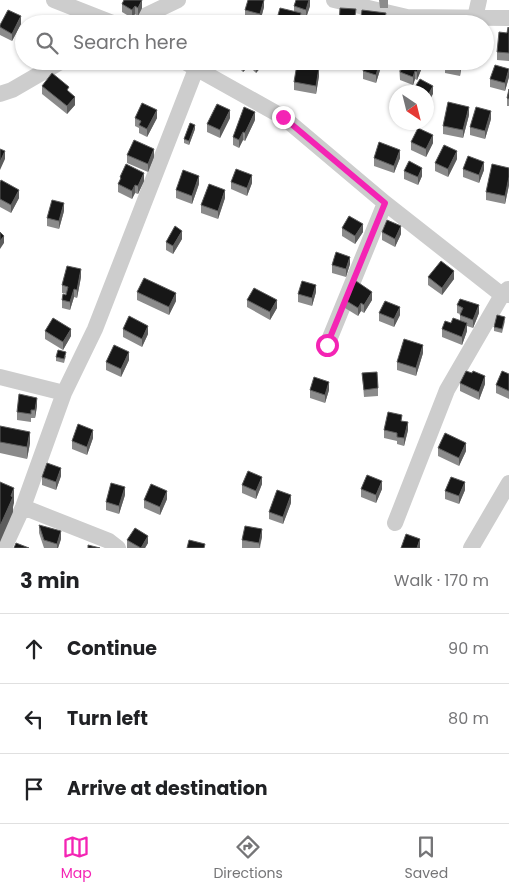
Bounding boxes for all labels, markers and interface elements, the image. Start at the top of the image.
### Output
search box [15,15,494,70]
icon: search [33,29,61,57]
text: Search here [73,29,187,56]
north arrow [389,85,434,130]
route end [272,106,295,129]
route start [316,334,339,357]
text: 3 min [20,566,80,595]
text: Walk · 170 m [394,569,489,592]
icon: ahead [20,635,48,663]
text: Continue [67,635,157,662]
text: 90 m [448,637,489,660]
icon: left [20,705,48,733]
text: Turn left [67,705,148,732]
text: 80 m [448,707,489,730]
icon: arrive [20,775,48,803]
text: Arrive at destination [67,775,268,802]
tab: Map [61,833,92,884]
tab: Directions [213,833,283,884]
tab: Saved [404,833,448,884]

